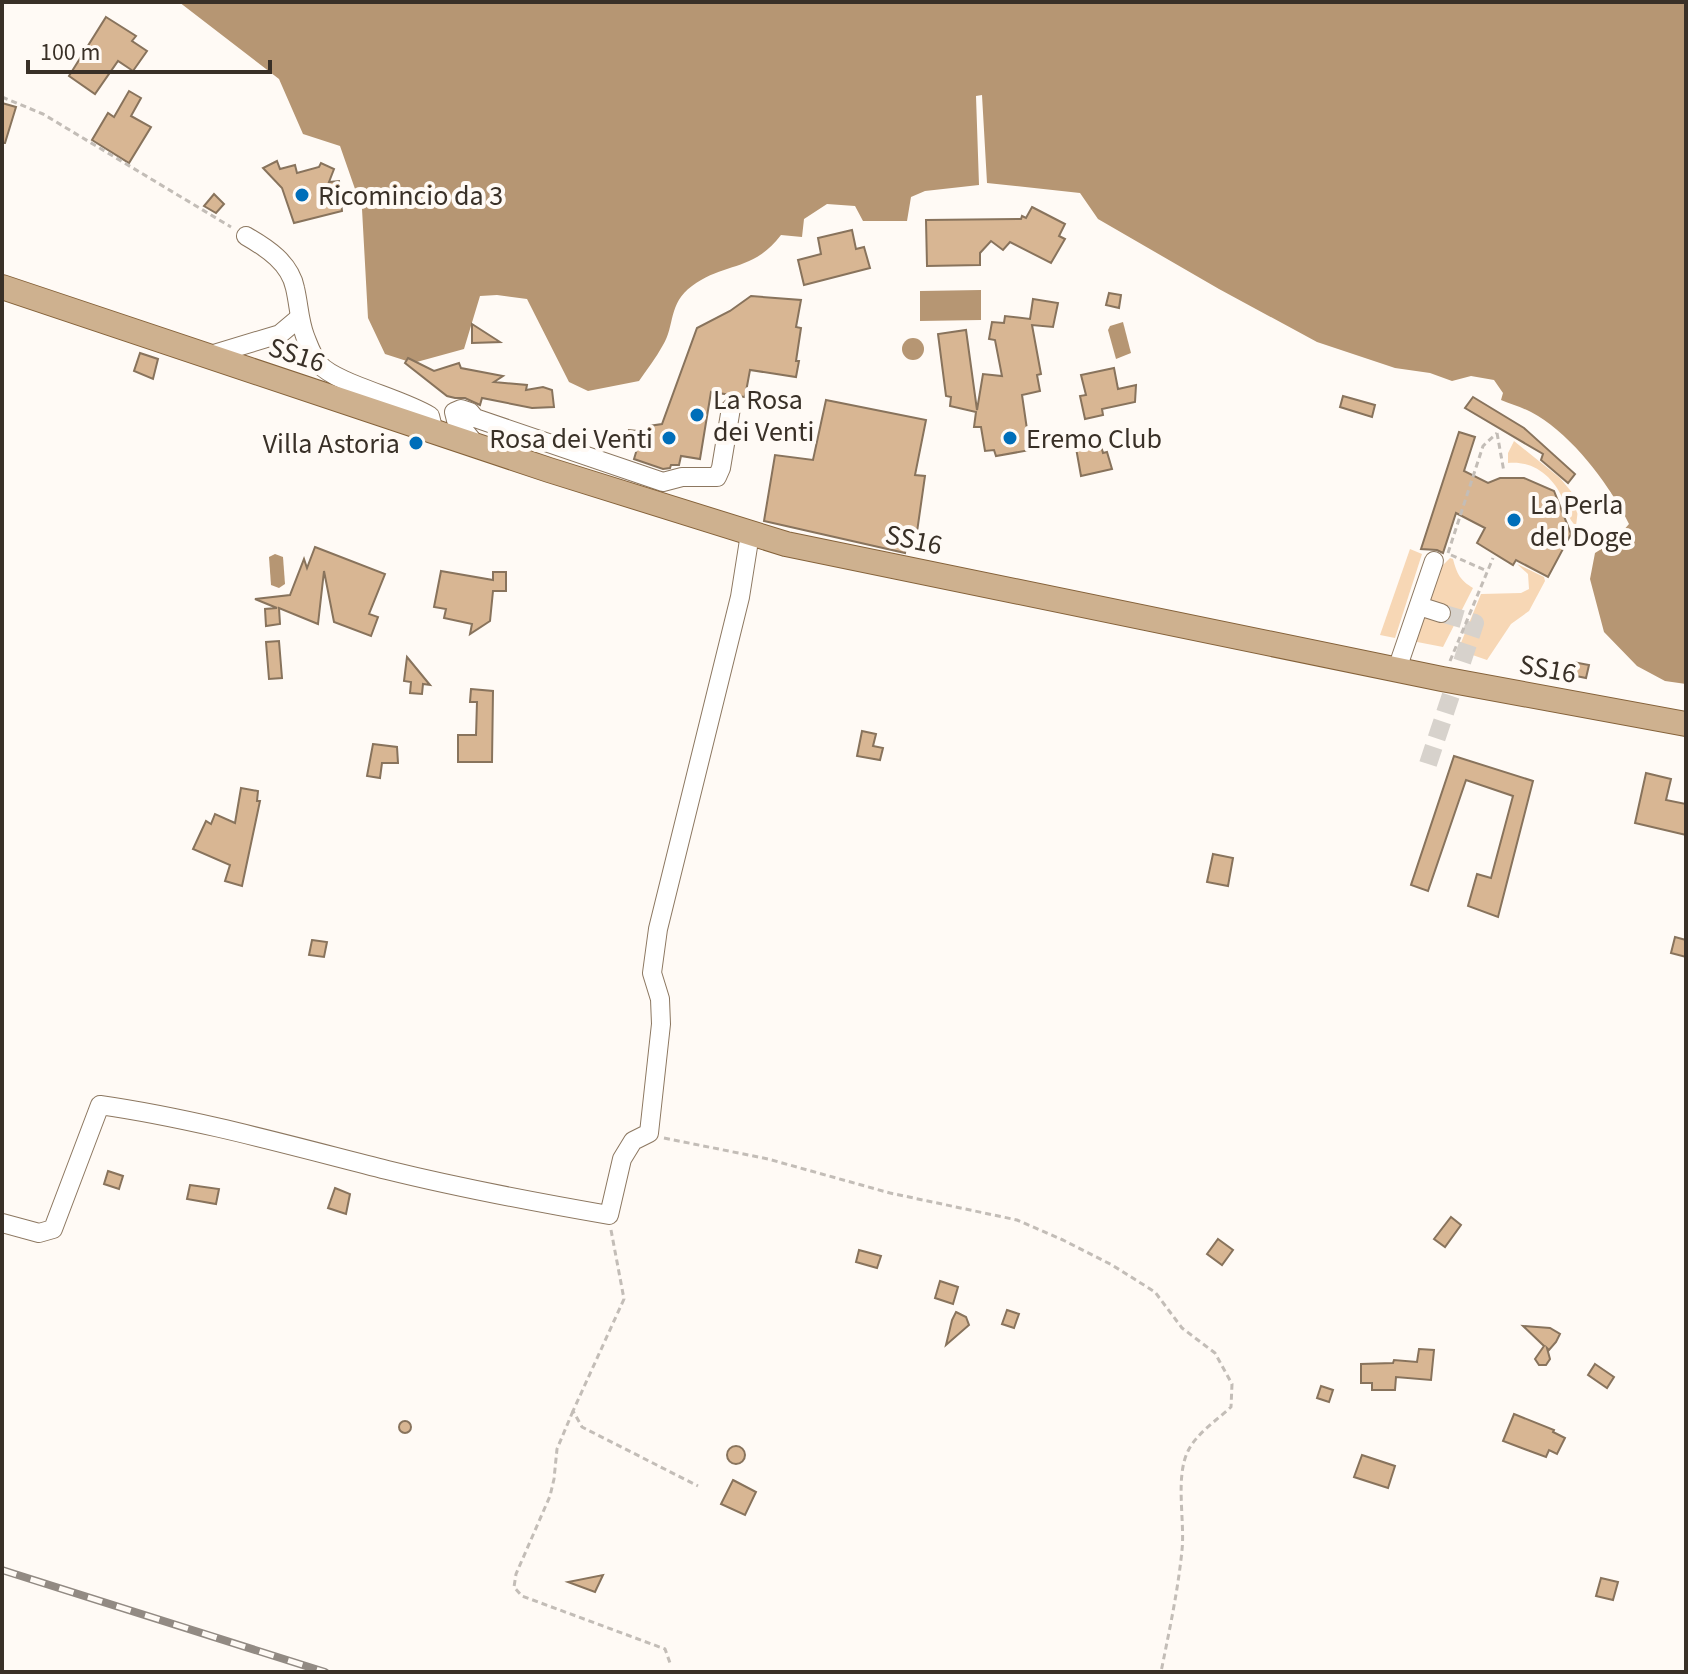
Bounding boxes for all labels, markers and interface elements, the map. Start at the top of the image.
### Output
scale bar [28,24,270,74]
text: 100 m [40,35,100,70]
place label: Ricomincio da 3 [318,176,503,216]
marker: Ricomincio da 3 [293,186,311,204]
street label: SS16 [263,327,330,383]
place label: La Rosa dei Venti [713,380,814,452]
marker: La Rosa dei Venti [688,406,706,424]
place label: Rosa dei Venti [489,419,653,459]
place label: Eremo Club [1026,419,1162,459]
place label: Villa Astoria [263,424,400,464]
marker: Rosa dei Venti [660,429,678,447]
marker: Eremo Club [1001,429,1019,447]
marker: Villa Astoria [407,434,425,452]
place label: La Perla del Doge [1530,485,1632,557]
marker: La Perla del Doge [1505,511,1523,529]
street label: SS16 [882,514,946,566]
street label: SS16 [1516,644,1580,694]

